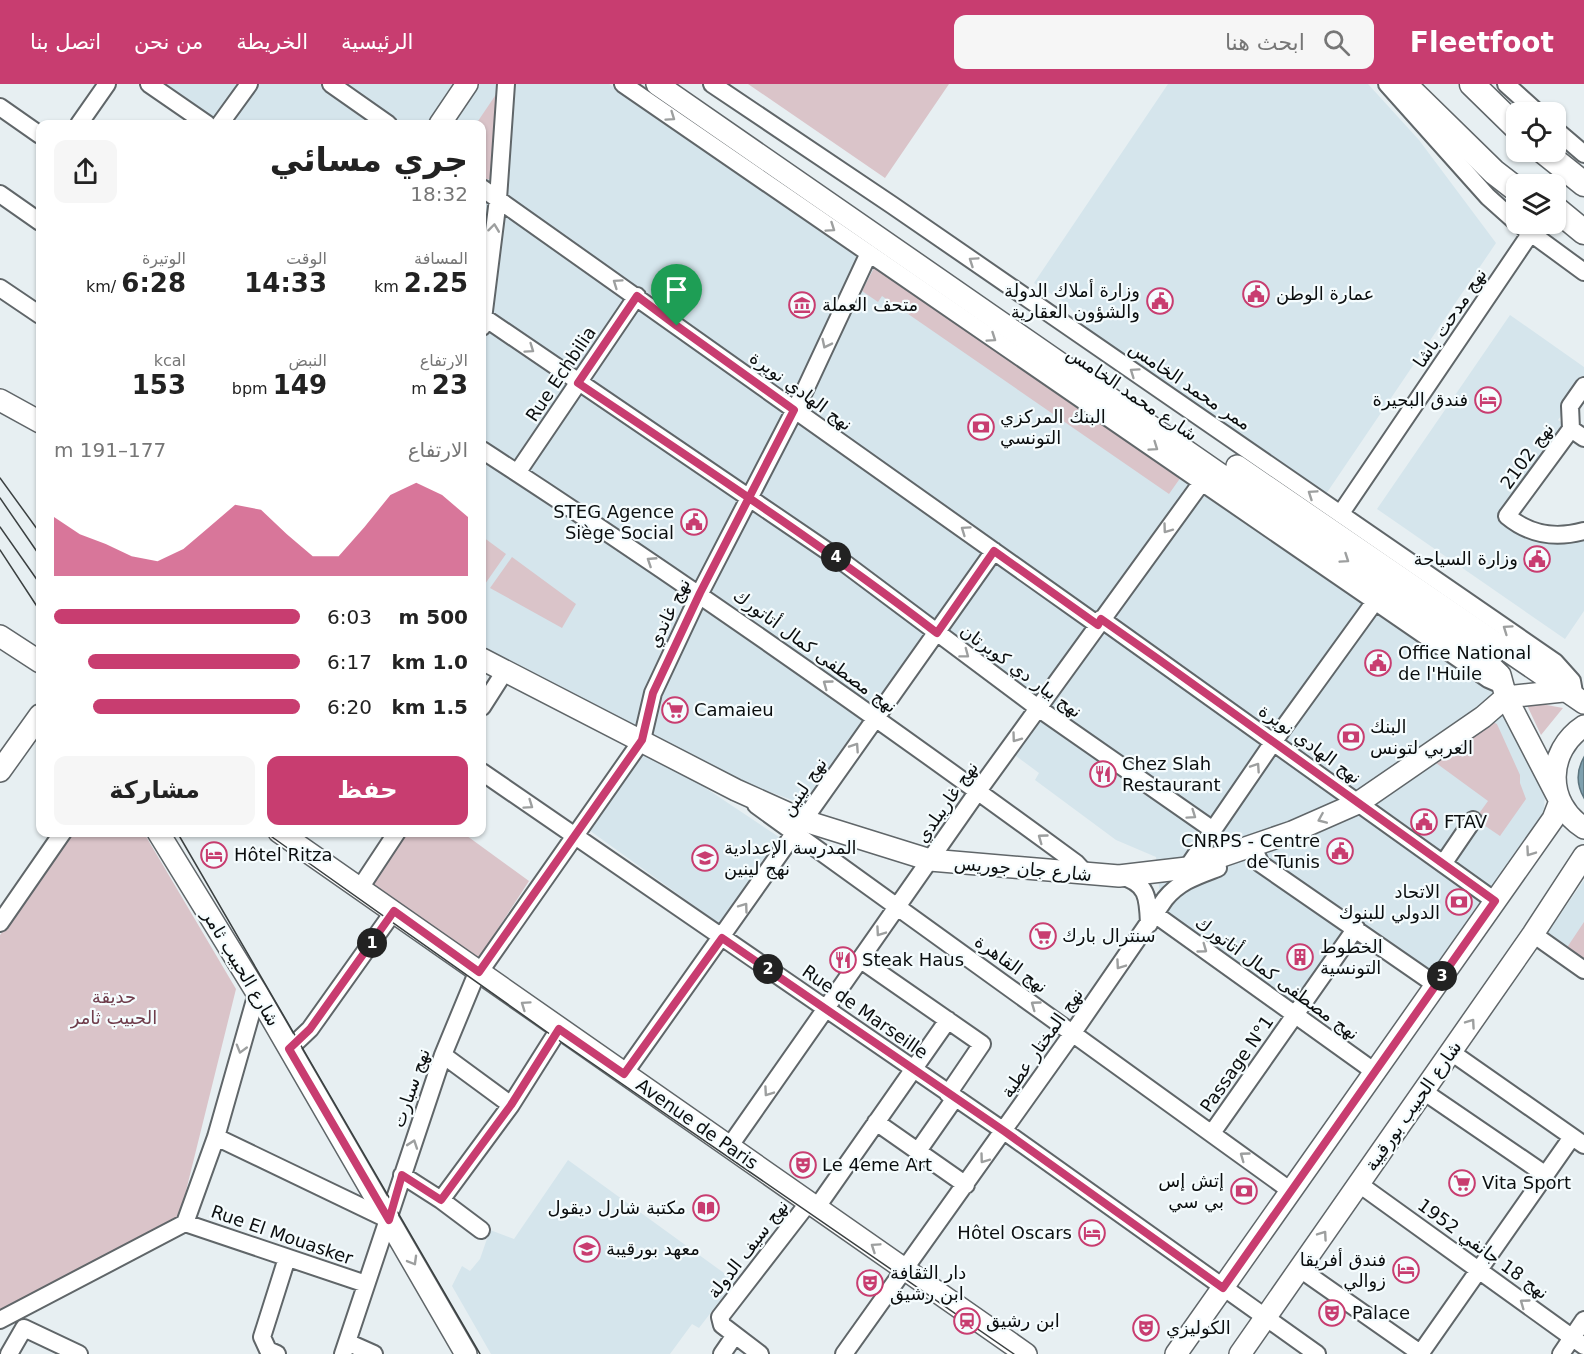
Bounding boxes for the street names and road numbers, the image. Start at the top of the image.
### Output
street label: نهج مدحت باشا [1409,264,1491,372]
street label: Rue Echbilia [521,322,600,425]
street label: ممر محمد الخامس [1125,337,1255,435]
street label: شارع محمد الخامس [1063,342,1201,446]
street label: نهج الهادي نويرة [745,346,857,436]
street label: نهج 2102 [1496,419,1558,493]
street label: نهج غاندي [643,575,695,651]
street label: نهج مصطفى كمال أتاتورك [729,583,902,718]
street label: نهج بيار دي كوبرتان [956,619,1086,723]
street label: نهج الهادي نويرة [1254,699,1366,789]
street label: نهج لينين [776,753,832,821]
street label: نهج غاريبلدي [911,757,983,847]
street label: شارع جان جوريس [953,852,1093,886]
street label: شارع الحبيب ثامر [197,905,284,1030]
street label: نهج مصطفى كمال أتاتورك [1191,910,1364,1045]
street label: نهج القاهرة [970,930,1052,998]
street label: Rue de Marseille [798,960,932,1063]
street label: نهج المختار عطية [996,984,1088,1102]
street label: Passage N°1 [1196,1011,1278,1116]
street label: شارع الحبيب بورقيبة [1360,1037,1466,1175]
street label: نهج سبارت [387,1046,435,1130]
street label: Avenue de Paris [632,1074,762,1173]
street label: نهج 18 جانفي 1952 [1413,1194,1553,1304]
street label: نهج سيف الدولة [703,1195,793,1303]
street label: Rue El Mouasker [208,1200,356,1269]

